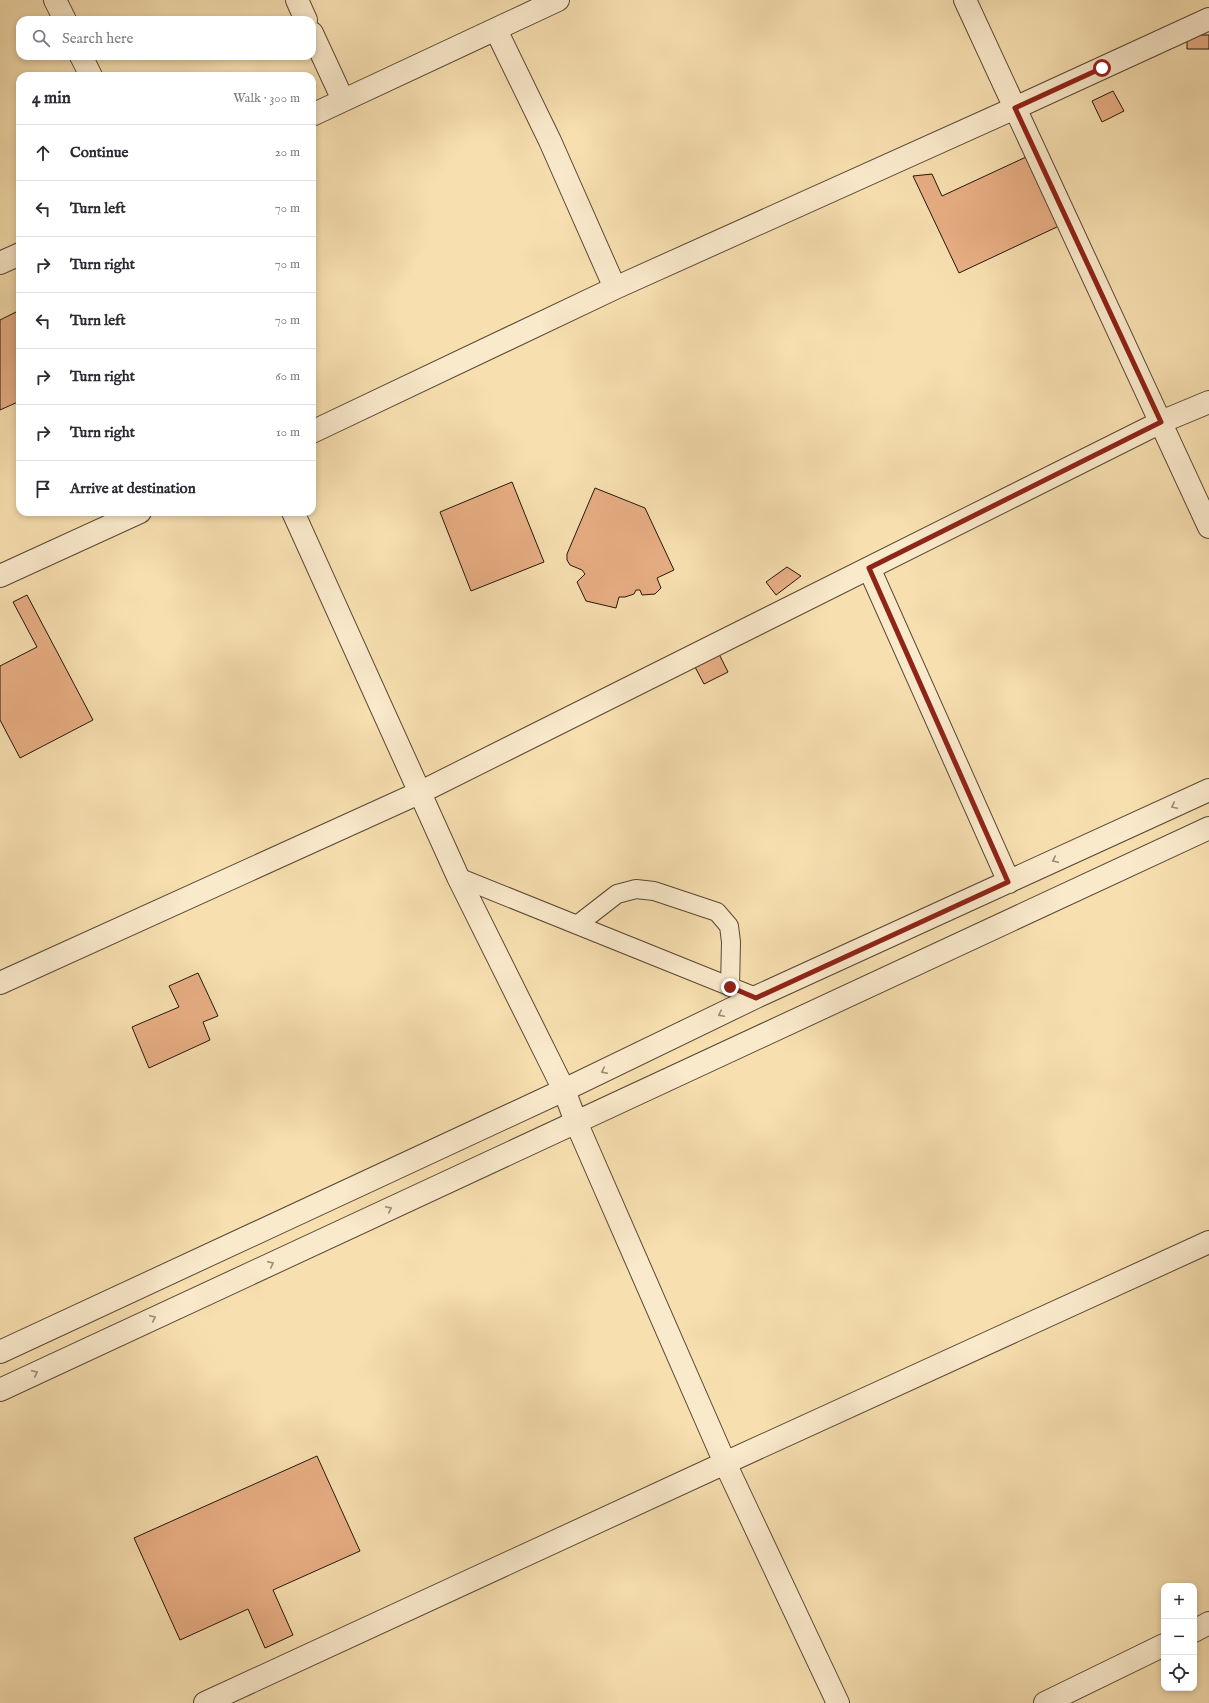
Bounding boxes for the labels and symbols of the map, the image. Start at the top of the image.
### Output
route start [1093,59,1111,77]
one-way arrow [1170,801,1178,809]
one-way arrow [1052,856,1059,864]
route end [721,978,739,996]
one-way arrow [718,1010,725,1017]
one-way arrow [601,1066,608,1074]
one-way arrow [385,1206,392,1214]
one-way arrow [267,1261,274,1269]
one-way arrow [150,1315,157,1323]
one-way arrow [31,1370,39,1378]

